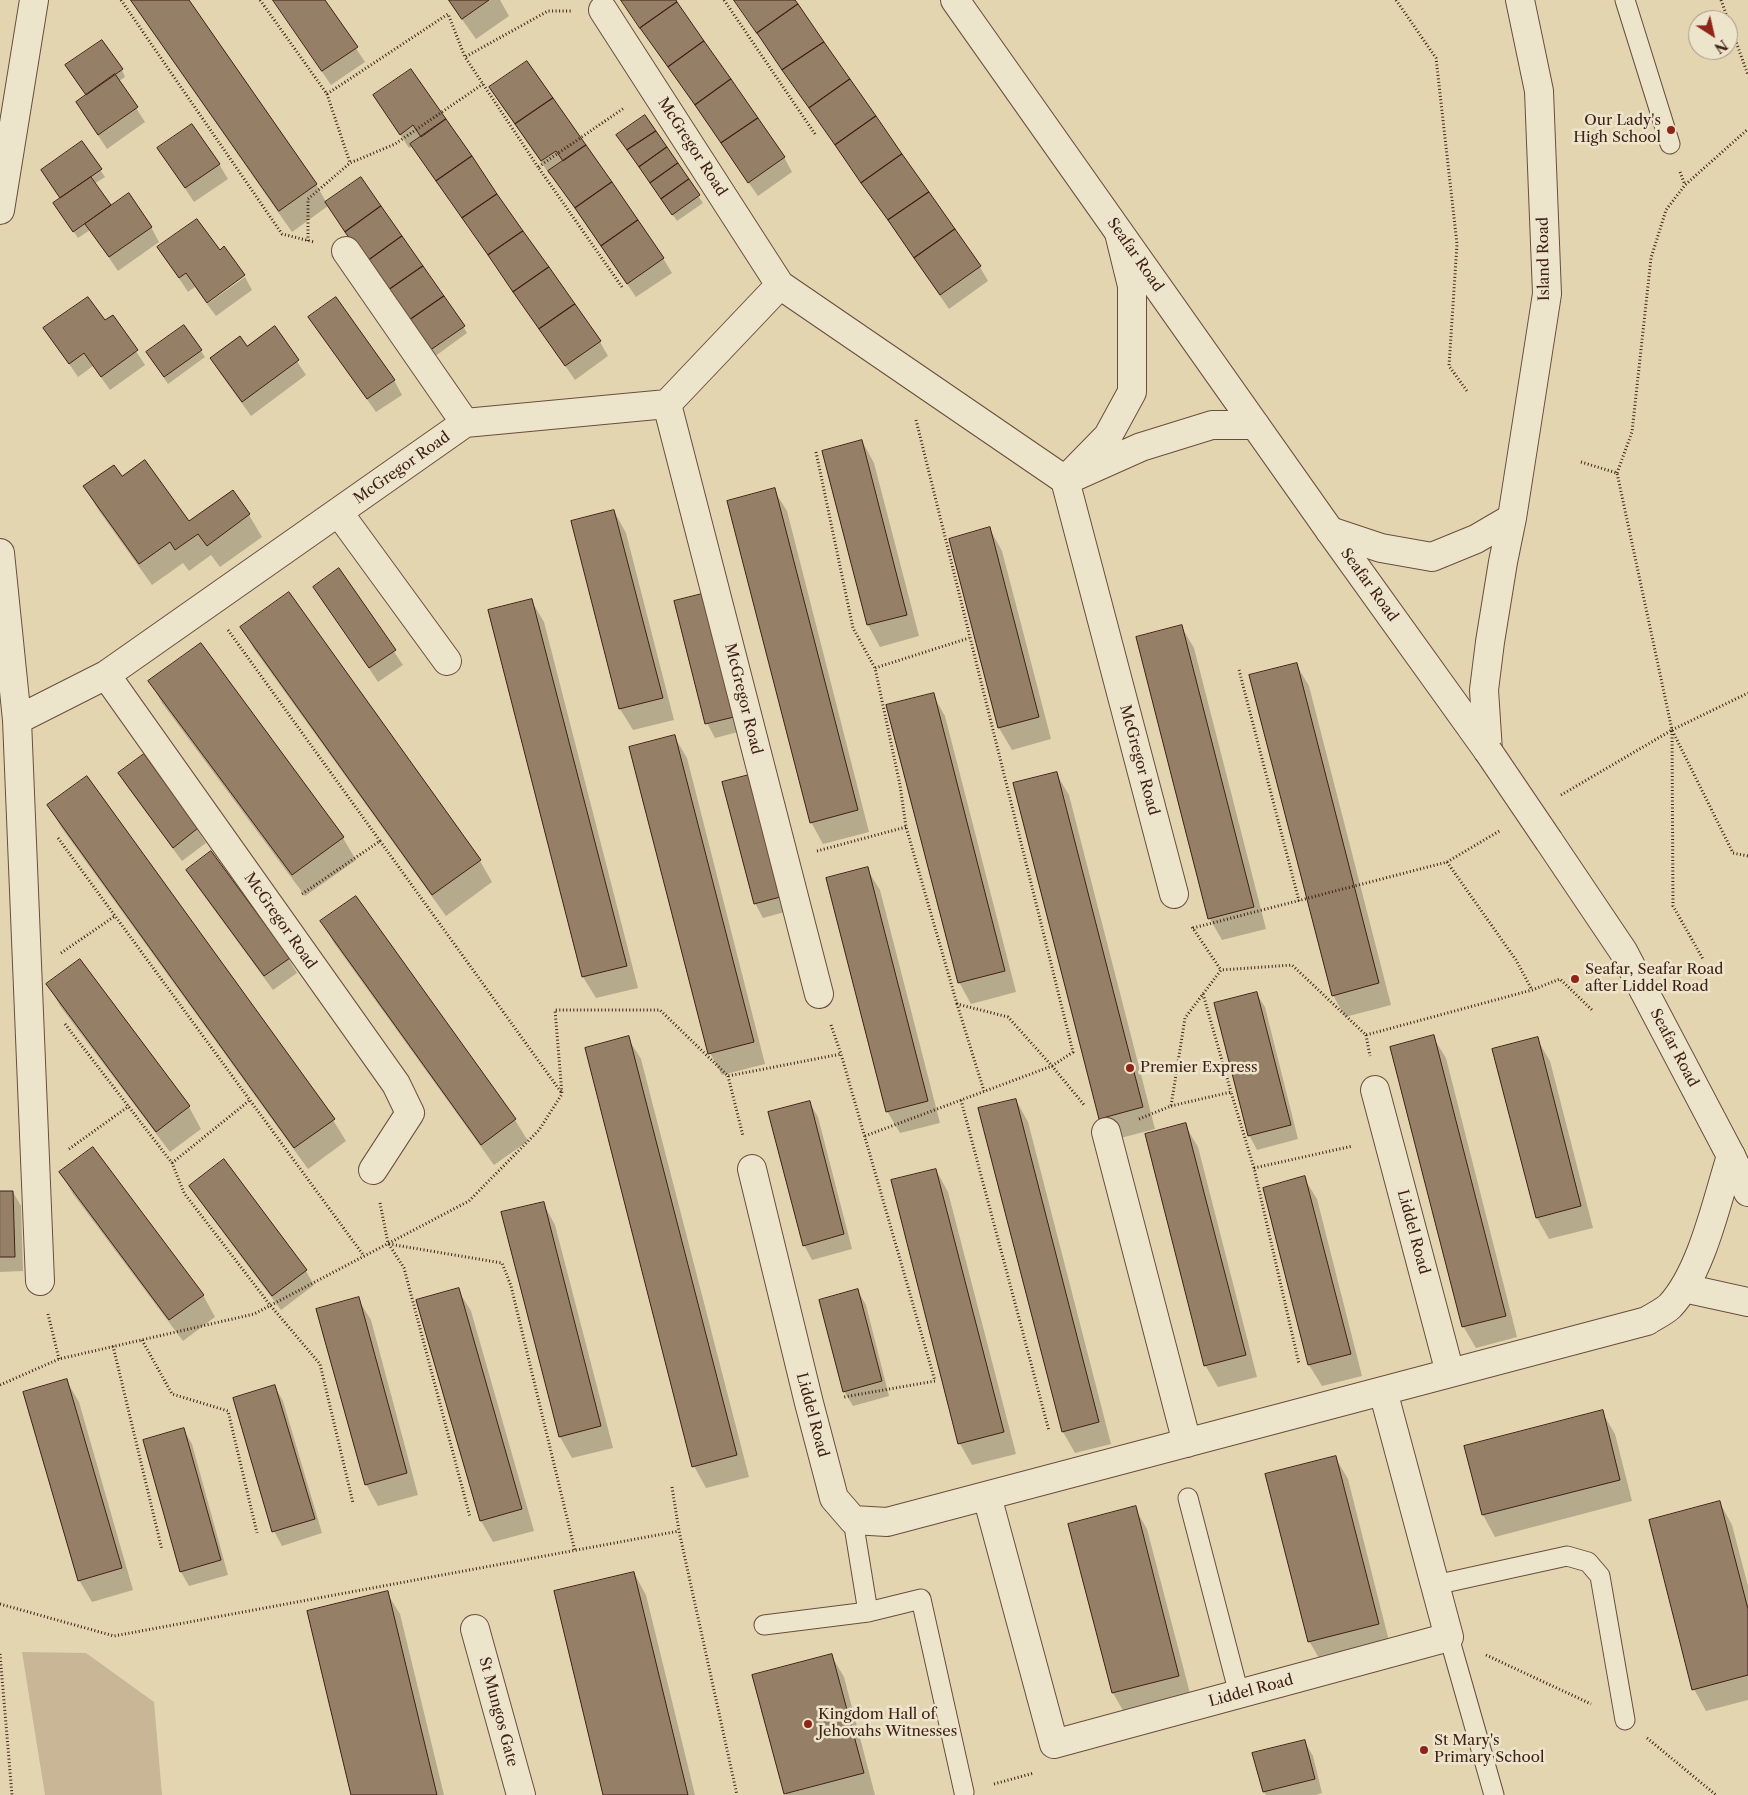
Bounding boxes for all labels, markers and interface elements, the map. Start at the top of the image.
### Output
north arrow [1688,10,1738,60]
text: N [1711,36,1731,57]
street label: McGregor Road [653,94,731,200]
place label: Our Lady's High School [1573,112,1661,147]
marker: Our Lady's High School [1665,124,1677,136]
street label: Seafar Road [1103,215,1167,295]
street label: Island Road [1534,217,1554,301]
street label: McGregor Road [350,428,454,508]
street label: Seafar Road [1336,545,1402,625]
street label: McGregor Road [721,642,765,756]
street label: McGregor Road [1116,703,1162,817]
street label: McGregor Road [240,869,320,973]
place label: Seafar, Seafar Road after Liddel Road [1585,961,1723,996]
marker: Seafar, Seafar Road after Liddel Road [1569,973,1581,985]
street label: Seafar Road [1646,1006,1702,1090]
place label: Premier Express [1140,1059,1258,1077]
marker: Premier Express [1124,1062,1136,1074]
street label: Liddel Road [1393,1188,1433,1276]
street label: Liddel Road [792,1371,832,1459]
street label: St Mungos Gate [475,1655,521,1769]
street label: Liddel Road [1207,1671,1295,1711]
place label: Kingdom Hall of Jehovahs Witnesses [818,1706,957,1741]
marker: Kingdom Hall of Jehovahs Witnesses [802,1718,814,1730]
place label: St Mary's Primary School [1434,1732,1544,1767]
marker: St Mary's Primary School [1418,1744,1430,1756]

